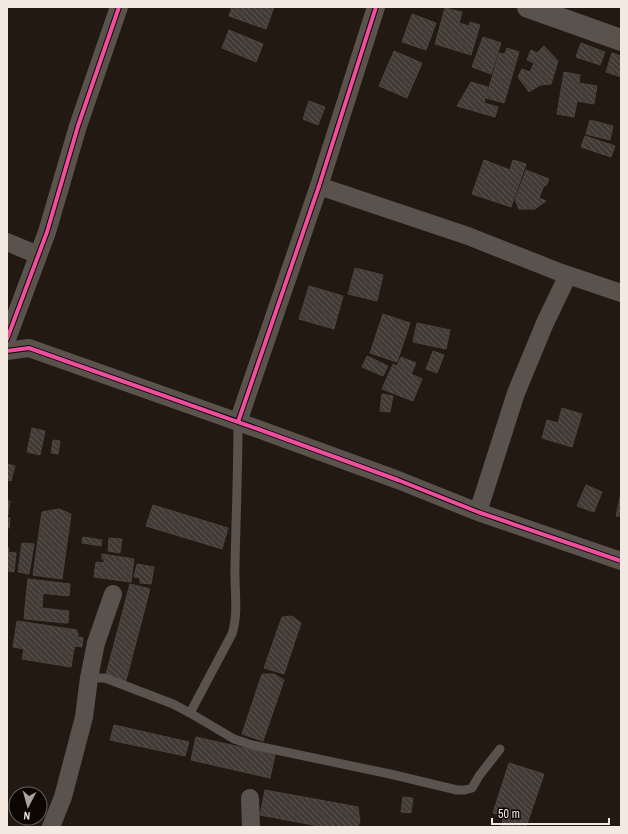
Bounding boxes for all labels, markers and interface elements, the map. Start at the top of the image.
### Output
north arrow [8,786,48,826]
scale bar [492,800,609,826]
text: 50 m [498,806,520,822]
text: N [23,809,31,823]

